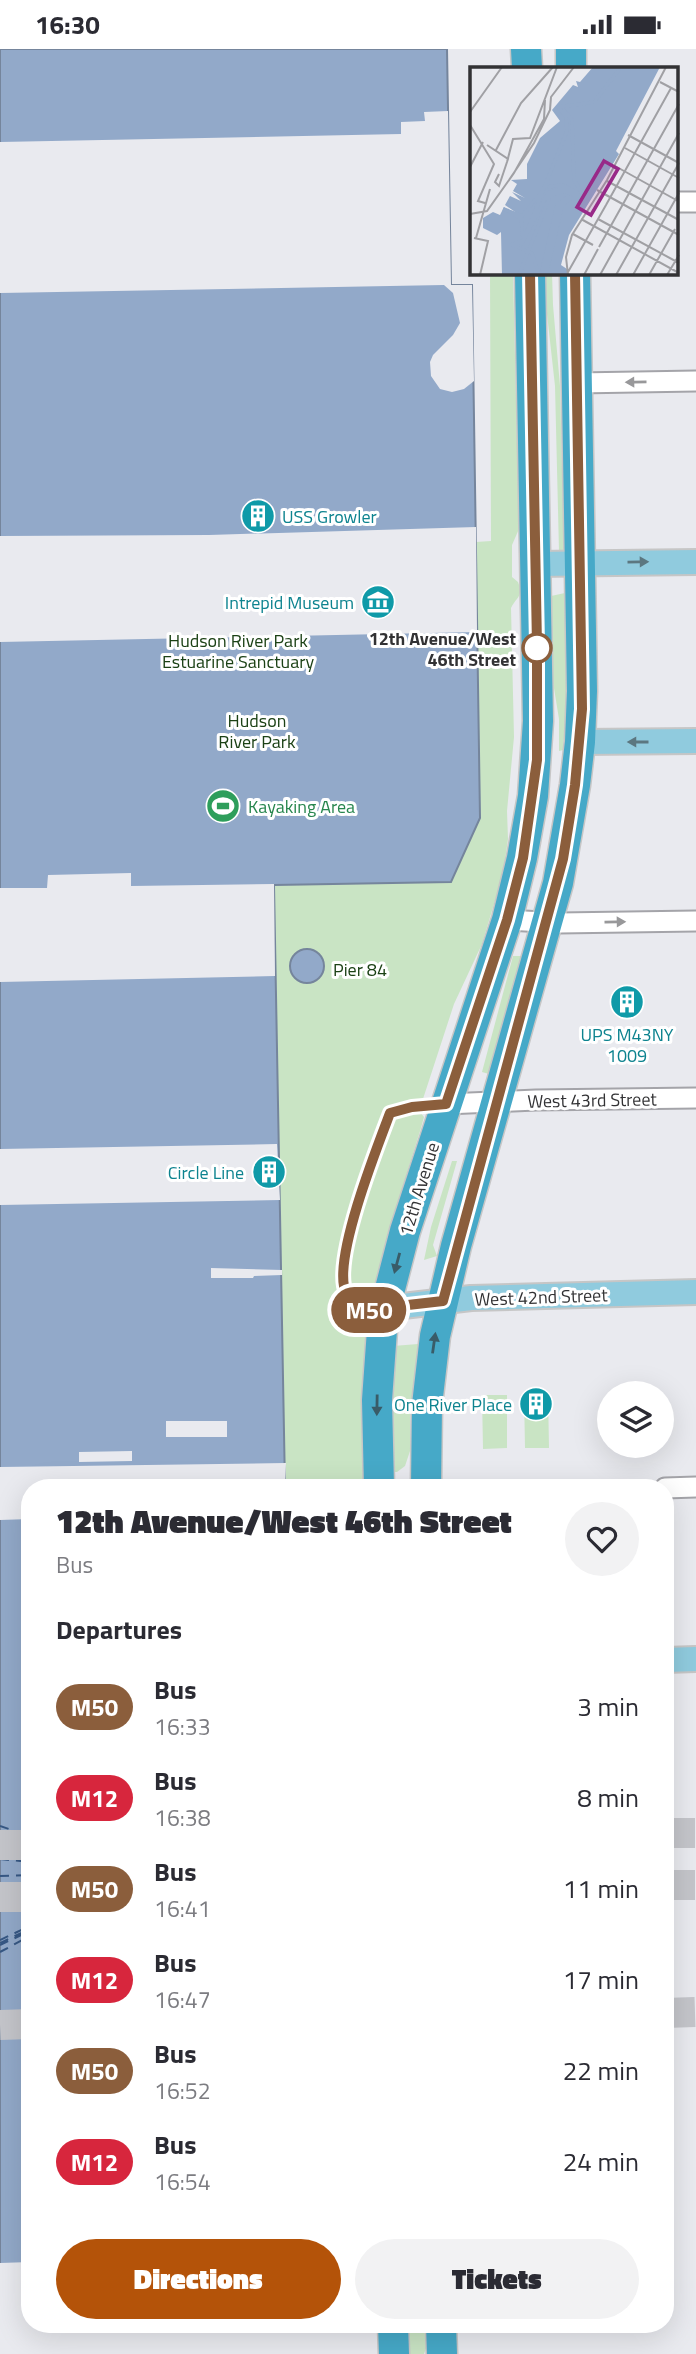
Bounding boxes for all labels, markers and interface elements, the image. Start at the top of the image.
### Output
text: 16:30 [35,5,100,44]
inset map [470,67,678,275]
one-way arrow [625,376,647,388]
building icon: USS Growler [239,497,277,535]
place label: USS Growler [282,503,377,530]
one-way arrow [628,556,650,568]
museum icon: Intrepid Museum [359,583,397,621]
place label: Intrepid Museum [225,589,354,616]
place label: 12th Avenue/West 46th Street [369,625,516,673]
park label: Hudson River Park Estuarine Sanctuary [162,627,314,675]
marker: 12th Avenue/West 46th Street [522,633,552,663]
park label: Hudson River Park [218,707,296,755]
one-way arrow [627,736,649,748]
sports icon: Kayaking Area [204,787,242,825]
place label: Kayaking Area [248,793,355,820]
one-way arrow [604,916,626,928]
park label: Pier 84 [333,956,387,983]
building icon: UPS M43NY 1009 [608,983,646,1021]
place label: UPS M43NY 1009 [580,1021,674,1069]
street label: West 43rd Street [527,1085,658,1115]
street label: 12th Avenue [392,1139,446,1239]
building icon: Circle Line [250,1153,288,1191]
place label: Circle Line [168,1159,244,1186]
one-way arrow [392,1253,402,1274]
street label: West 42nd Street [474,1281,609,1313]
line badge: M50 [329,1287,409,1333]
text: M50 [345,1292,393,1328]
one-way arrow [429,1332,440,1354]
map controls [597,1381,674,1458]
button: layers [597,1381,674,1458]
building icon: One River Place [517,1385,555,1423]
place label: One River Place [394,1391,512,1418]
one-way arrow [371,1394,383,1416]
text: 12th Avenue/West 46th Street [56,1496,512,1546]
button: heart [565,1502,639,1576]
text: Bus [56,1547,93,1582]
text: Departures [56,1610,182,1649]
text: Bus [154,1670,196,1709]
text: 3 min [577,1687,639,1726]
text: M50 [71,1689,118,1725]
text: 16:33 [154,1709,211,1744]
text: Bus [154,1761,196,1800]
text: 8 min [577,1778,639,1817]
text: M12 [71,1780,118,1816]
text: 16:38 [154,1800,211,1835]
text: Bus [154,1852,196,1891]
text: 11 min [563,1869,639,1908]
text: M50 [71,1871,118,1907]
text: 16:41 [154,1891,211,1926]
text: Bus [154,1943,196,1982]
text: 17 min [563,1960,639,1999]
text: M12 [71,1962,118,1998]
text: 16:47 [154,1982,211,2017]
text: Bus [154,2034,196,2073]
text: 22 min [563,2051,639,2090]
text: M50 [71,2053,118,2089]
text: 16:52 [154,2073,211,2108]
text: Bus [154,2125,196,2164]
text: 24 min [563,2142,639,2181]
text: M12 [71,2144,118,2180]
text: 16:54 [154,2164,211,2199]
button: Directions [56,2239,341,2319]
button: Tickets [355,2239,639,2319]

